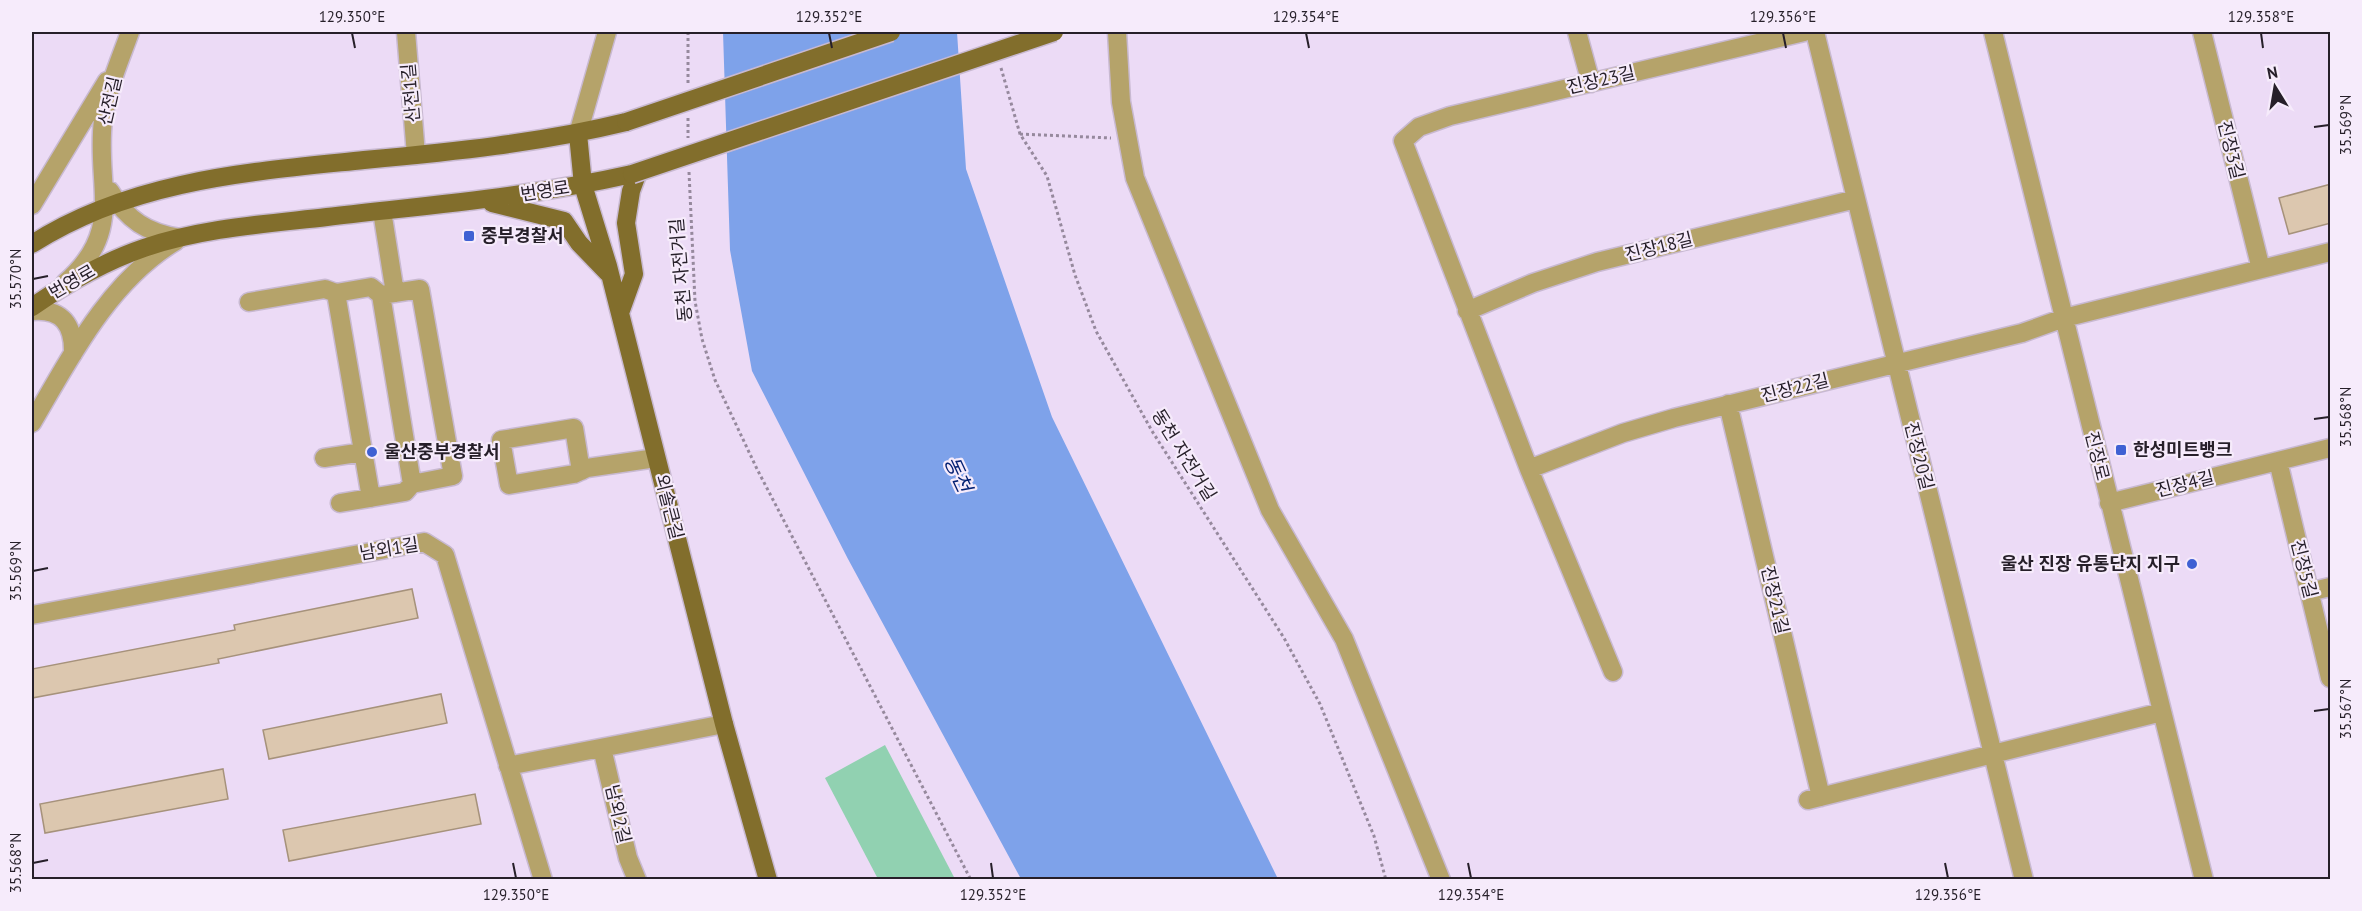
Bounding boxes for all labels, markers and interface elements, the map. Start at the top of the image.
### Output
text: 129.350°E [319,7,385,26]
text: 129.352°E [796,7,862,26]
text: 129.354°E [1273,7,1339,26]
text: 129.356°E [1750,7,1816,26]
text: 129.358°E [2228,7,2294,26]
north arrow [2245,57,2305,117]
street label: 진장23길 [1565,61,1637,99]
text: N [2265,61,2279,83]
street label: 산전1길 [396,62,425,124]
street label: 산전길 [93,74,126,128]
text: 35.569°N [2336,95,2355,155]
street label: 진장3길 [2213,118,2250,182]
street label: 번영로 [519,175,571,206]
street label: 동천 자전거길 [665,217,696,323]
place label: 중부경찰서 [481,224,564,247]
street label: 진장18길 [1622,227,1695,266]
marker: 중부경찰서 [462,229,476,243]
text: 35.570°N [6,249,25,309]
street label: 번영로 [44,259,99,304]
street label: 진장22길 [1758,368,1831,407]
text: 35.568°N [2336,387,2355,447]
street label: 동천 자전거길 [1147,404,1222,505]
street label: 진장20길 [1900,419,1939,492]
street label: 진장로 [2080,429,2115,483]
place label: 한성미트뱅크 [2133,438,2232,461]
place label: 울산중부경찰서 [384,440,500,463]
marker: 한성미트뱅크 [2114,443,2128,457]
marker: 울산중부경찰서 [365,445,379,459]
water label: 동천 [938,452,979,499]
street label: 진장4길 [2153,465,2217,502]
street label: 외솔큰길 [650,472,689,542]
street label: 남외1길 [358,532,420,565]
street label: 진장5길 [2286,537,2323,601]
text: 35.569°N [6,541,25,601]
place label: 울산 진장 유통단지 지구 [2001,552,2180,575]
marker: 울산 진장 유통단지 지구 [2185,557,2199,571]
street label: 진장21길 [1756,564,1794,636]
text: 35.567°N [2336,679,2355,739]
street label: 남외2길 [601,782,636,845]
text: 35.568°N [6,833,25,893]
text: 129.350°E [483,885,549,904]
text: 129.352°E [960,885,1026,904]
text: 129.354°E [1438,885,1504,904]
text: 129.356°E [1915,885,1981,904]

